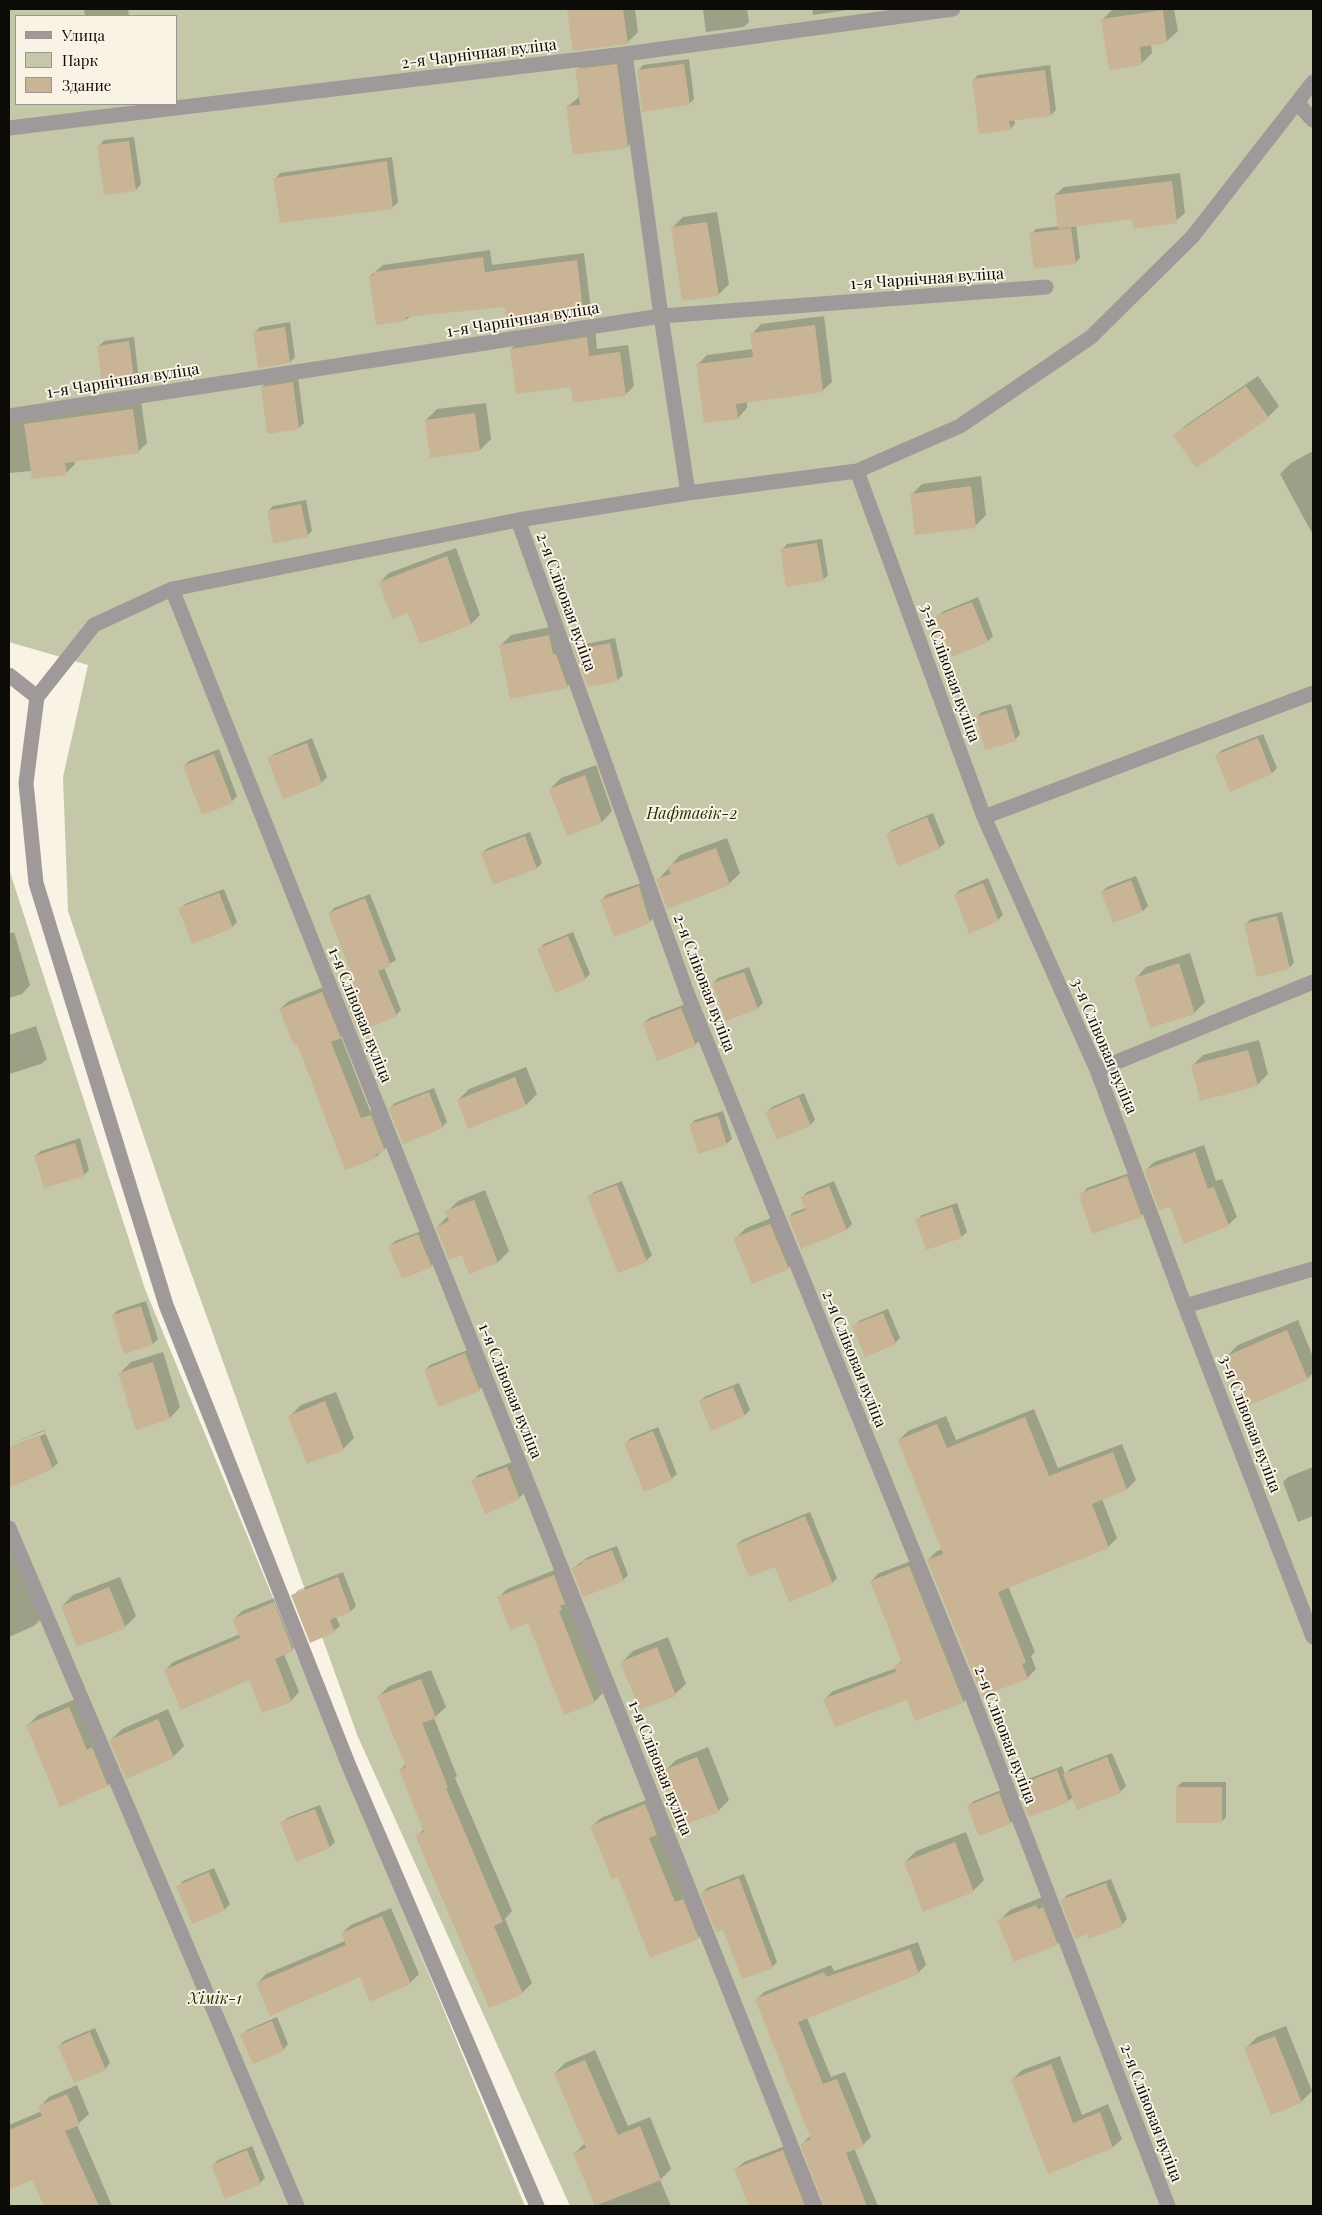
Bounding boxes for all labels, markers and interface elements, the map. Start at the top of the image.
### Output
legend [15,15,178,105]
text: Улица [62,25,105,45]
street label: 2-я Чарнічная вуліца [400,35,558,73]
text: Парк [62,50,98,70]
text: Здание [62,75,111,95]
street label: 1-я Чарнічная вуліца [849,264,1005,294]
street label: 1-я Чарнічная вуліца [445,298,601,342]
street label: 1-я Чарнічная вуліца [45,359,201,403]
street label: 2-я Слівовая вуліца [532,530,600,674]
street label: 3-я Слівовая вуліца [916,601,984,745]
park label: Нафтавік-2 [647,804,737,824]
street label: 2-я Слівовая вуліца [669,911,739,1055]
street label: 1-я Слівовая вуліца [324,945,396,1085]
street label: 3-я Слівовая вуліца [1067,975,1141,1117]
street label: 2-я Слівовая вуліца [818,1288,890,1430]
street label: 1-я Слівовая вуліца [474,1321,546,1461]
street label: 3-я Слівовая вуліца [1215,1353,1285,1495]
street label: 2-я Слівовая вуліца [970,1663,1040,1807]
street label: 1-я Слівовая вуліца [624,1698,696,1838]
park label: Хімік-1 [188,1989,242,2009]
street label: 2-я Слівовая вуліца [1116,2041,1186,2185]

